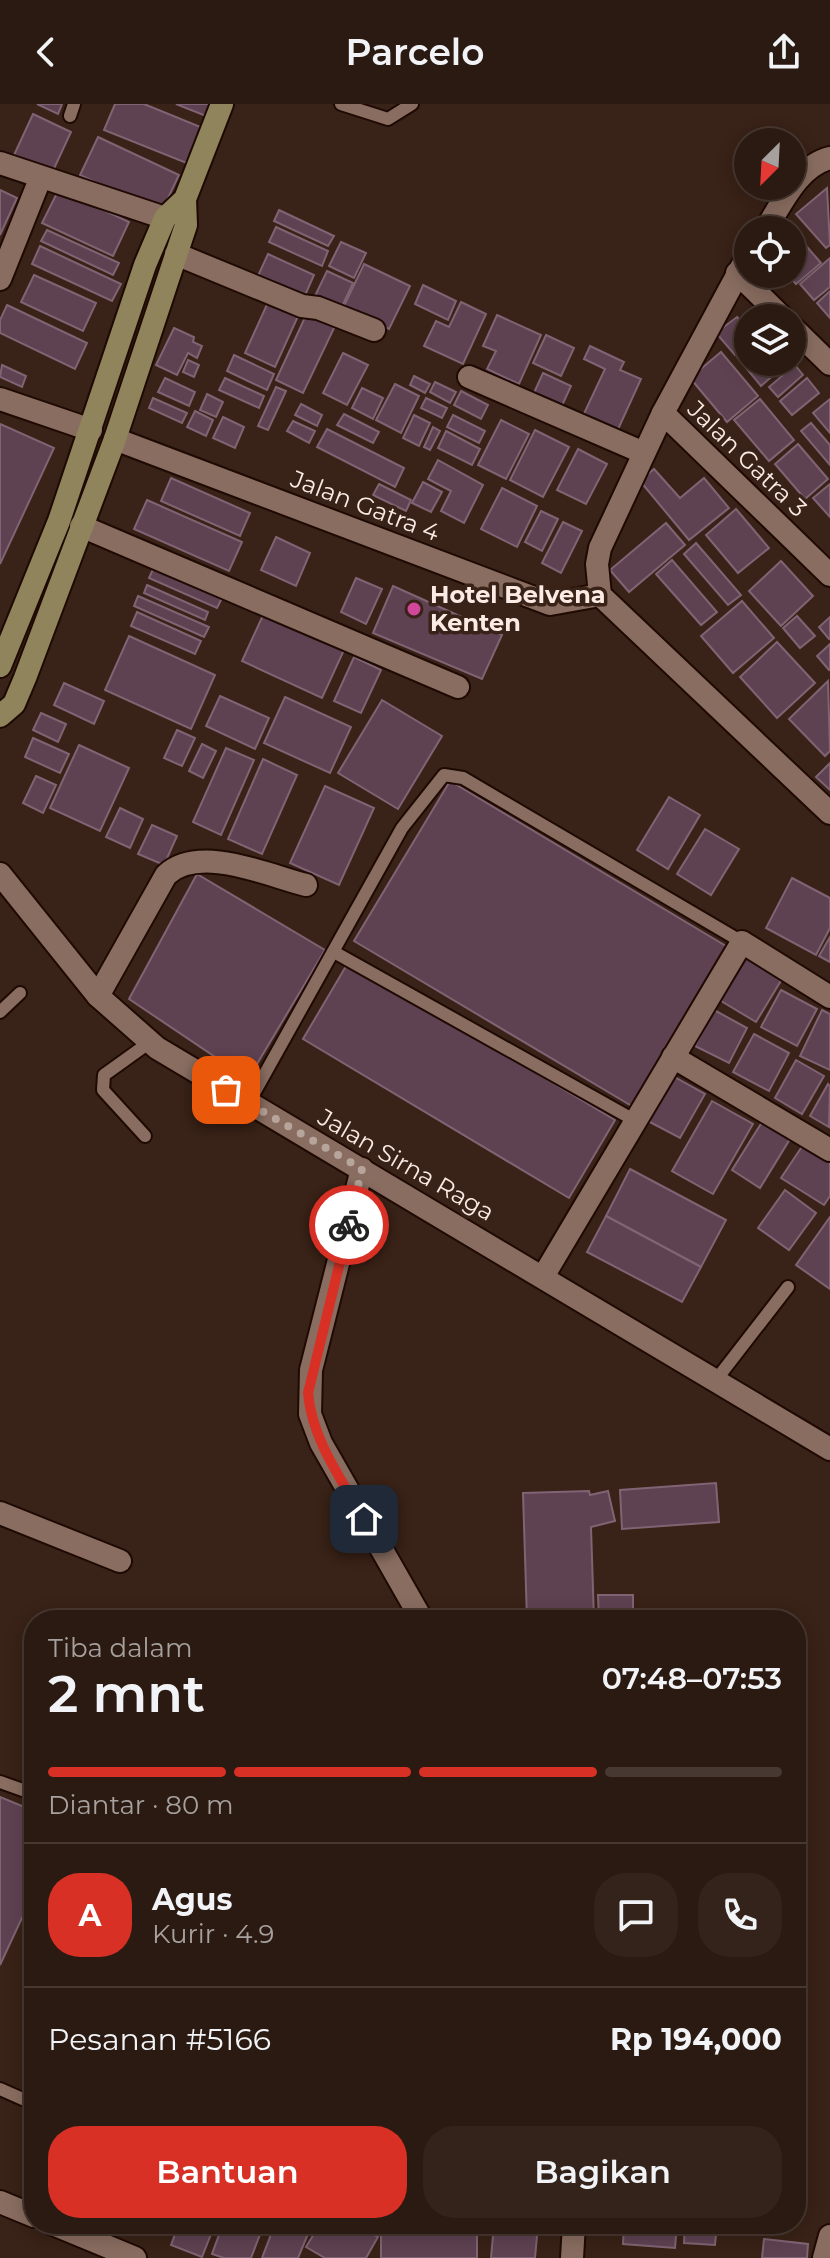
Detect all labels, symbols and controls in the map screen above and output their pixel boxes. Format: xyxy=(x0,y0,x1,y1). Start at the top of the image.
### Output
icon: back xyxy=(24,30,68,74)
text: Parcelo xyxy=(346,30,484,74)
icon: share xyxy=(762,30,806,74)
north arrow xyxy=(734,128,806,200)
map controls xyxy=(734,128,806,376)
button: locate xyxy=(734,216,806,288)
button: layers xyxy=(734,304,806,376)
street label: Jalan Gatra 3 xyxy=(681,394,813,523)
street label: Jalan Gatra 4 xyxy=(286,464,444,547)
place label: Hotel Belvena Kenten xyxy=(430,580,606,637)
marker: Hotel Belvena Kenten xyxy=(405,600,423,618)
pin xyxy=(192,1056,260,1124)
icon: bag xyxy=(204,1068,248,1112)
street label: Jalan Sirna Raga xyxy=(312,1102,500,1227)
courier xyxy=(309,1185,389,1265)
icon: bike xyxy=(327,1203,371,1247)
pin xyxy=(330,1485,398,1553)
icon: home xyxy=(342,1497,386,1541)
text: Tiba dalam xyxy=(48,1632,193,1664)
text: 07:48–07:53 xyxy=(602,1660,782,1697)
text: 2 mnt xyxy=(48,1662,205,1725)
text: Diantar · 80 m xyxy=(48,1789,234,1821)
button: chat xyxy=(594,1873,678,1957)
button: phone xyxy=(698,1873,782,1957)
text: Agus xyxy=(152,1881,232,1918)
text: A xyxy=(79,1897,101,1934)
text: Kurir · 4.9 xyxy=(152,1918,274,1950)
text: Pesanan #5166 xyxy=(48,2021,271,2058)
text: Rp 194,000 xyxy=(610,2021,782,2058)
button: Bantuan xyxy=(48,2126,407,2218)
button: Bagikan xyxy=(423,2126,782,2218)

